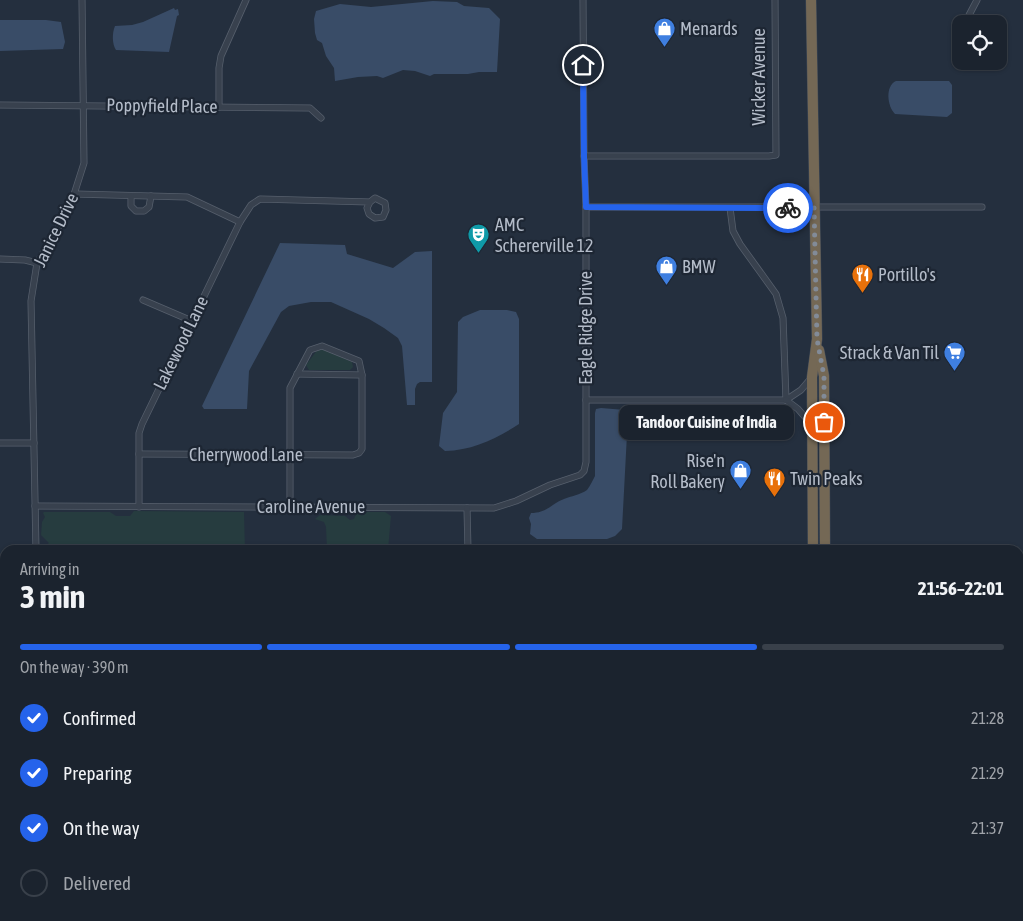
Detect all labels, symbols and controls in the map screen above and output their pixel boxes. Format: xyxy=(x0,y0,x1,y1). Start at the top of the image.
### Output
map controls xyxy=(952,15,1007,70)
button: locate xyxy=(952,15,1007,70)
shop icon: Menards xyxy=(652,17,676,48)
place label: Menards xyxy=(680,18,738,39)
street label: Wicker Avenue xyxy=(748,28,769,126)
pin xyxy=(562,44,604,86)
icon: home xyxy=(569,51,597,79)
street label: Poppyfield Place xyxy=(106,94,218,117)
courier xyxy=(763,183,813,233)
street label: Janice Drive xyxy=(29,190,82,270)
icon: bike xyxy=(774,194,802,222)
place label: AMC Schererville 12 xyxy=(495,214,593,256)
theatre icon: AMC Schererville 12 xyxy=(467,223,491,254)
shop icon: BMW xyxy=(654,255,678,286)
place label: BMW xyxy=(682,256,716,277)
restaurant icon: Portillo's xyxy=(850,263,874,294)
place label: Portillo's xyxy=(878,264,936,285)
street label: Eagle Ridge Drive xyxy=(575,271,596,385)
street label: Lakewood Lane xyxy=(149,293,212,393)
supermarket icon: Strack & Van Til xyxy=(943,341,967,372)
place label: Strack & Van Til xyxy=(840,342,939,363)
pin xyxy=(803,401,845,443)
callout: Tandoor Cuisine of India xyxy=(619,404,794,440)
icon: bag xyxy=(810,408,838,436)
text: Tandoor Cuisine of India xyxy=(636,413,777,431)
street label: Cherrywood Lane xyxy=(189,444,303,465)
place label: Rise'n Roll Bakery xyxy=(650,450,725,492)
shop icon: Rise'n Roll Bakery xyxy=(729,459,753,490)
restaurant icon: Twin Peaks xyxy=(762,467,786,498)
place label: Twin Peaks xyxy=(790,468,863,489)
street label: Caroline Avenue xyxy=(257,496,365,517)
text: Arriving in xyxy=(20,560,80,578)
text: 21:56–22:01 xyxy=(918,577,1004,599)
text: 3 min xyxy=(20,578,85,615)
text: On the way · 390 m xyxy=(20,658,129,676)
icon: check xyxy=(20,704,48,732)
text: Confirmed xyxy=(63,707,136,729)
text: 21:28 xyxy=(971,709,1004,727)
icon: check xyxy=(20,759,48,787)
text: Preparing xyxy=(63,762,132,784)
text: 21:29 xyxy=(971,764,1004,782)
icon: check xyxy=(20,814,48,842)
text: On the way xyxy=(63,817,140,839)
text: 21:37 xyxy=(971,819,1004,837)
text: Delivered xyxy=(63,872,131,894)

